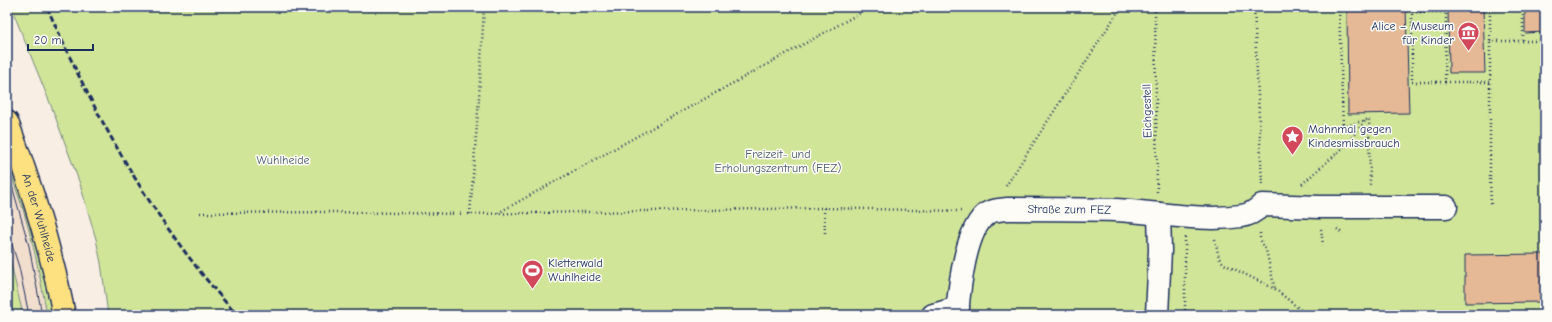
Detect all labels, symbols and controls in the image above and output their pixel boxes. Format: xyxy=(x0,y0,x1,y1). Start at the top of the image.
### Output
place label: Alice – Museum für Kinder xyxy=(1371,19,1454,47)
museum icon: Alice – Museum für Kinder xyxy=(1456,20,1482,53)
scale bar xyxy=(28,26,93,52)
text: 20 m xyxy=(34,33,62,47)
street label: Eichgestell xyxy=(1140,84,1154,138)
place label: Mahnmal gegen Kindesmissbrauch xyxy=(1308,122,1400,150)
place icon: Mahnmal gegen Kindesmissbrauch xyxy=(1280,123,1306,156)
park label: Freizeit- und Erholungszentrum (FEZ) xyxy=(715,147,841,175)
park label: Wuhlheide xyxy=(256,153,310,167)
street label: An der Wuhlheide xyxy=(19,172,59,264)
street label: Straße zum FEZ xyxy=(1027,202,1111,217)
place label: Kletterwald Wuhlheide xyxy=(548,256,603,284)
sports icon: Kletterwald Wuhlheide xyxy=(520,257,546,290)

